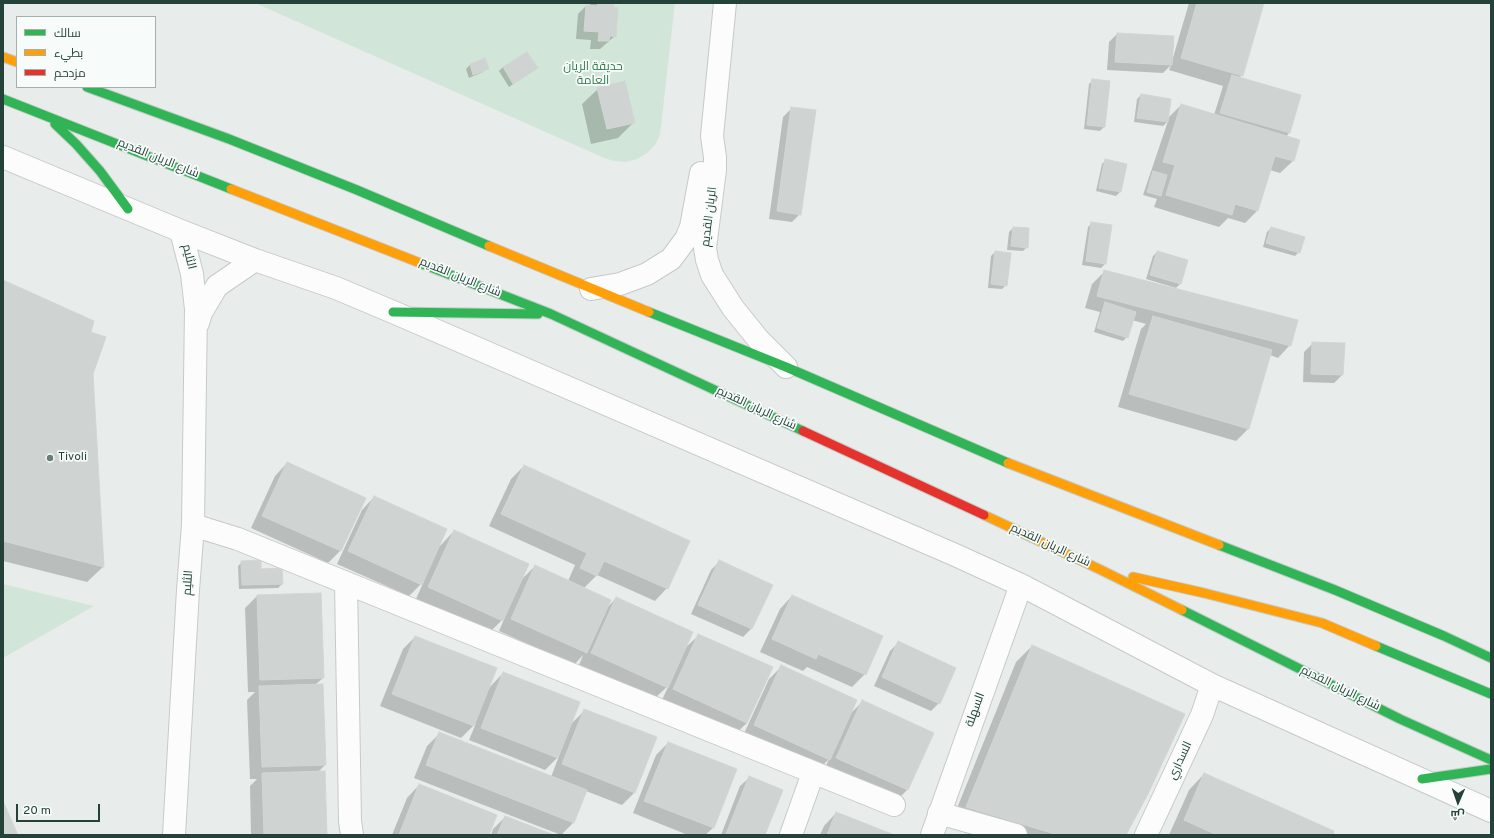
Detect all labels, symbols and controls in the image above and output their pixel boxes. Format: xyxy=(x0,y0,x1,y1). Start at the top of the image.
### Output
legend xyxy=(16,16,156,88)
text: سالك xyxy=(54,26,81,42)
text: بطيء xyxy=(54,46,83,62)
park label: حديقة الريان العامة xyxy=(563,61,623,89)
text: مزدحم xyxy=(54,66,86,82)
street label: شارع الريان القديم xyxy=(115,136,201,182)
street label: الريان القديم xyxy=(699,186,721,248)
street label: الثليم xyxy=(178,243,198,271)
street label: شارع الريان القديم xyxy=(417,255,503,301)
street label: شارع الريان القديم xyxy=(714,384,798,434)
place label: Tivoli xyxy=(58,451,87,465)
marker: Tivoli xyxy=(45,453,55,463)
street label: شارع الريان القديم xyxy=(1008,521,1092,571)
street label: الثليم xyxy=(181,570,197,596)
street label: شارع الريان القديم xyxy=(1298,664,1382,714)
street label: السهلة xyxy=(963,691,989,729)
street label: السداري xyxy=(1166,740,1196,782)
north arrow xyxy=(1438,782,1478,822)
scale bar xyxy=(18,796,102,822)
text: 20 m xyxy=(23,803,51,819)
text: ش xyxy=(1450,807,1465,821)

